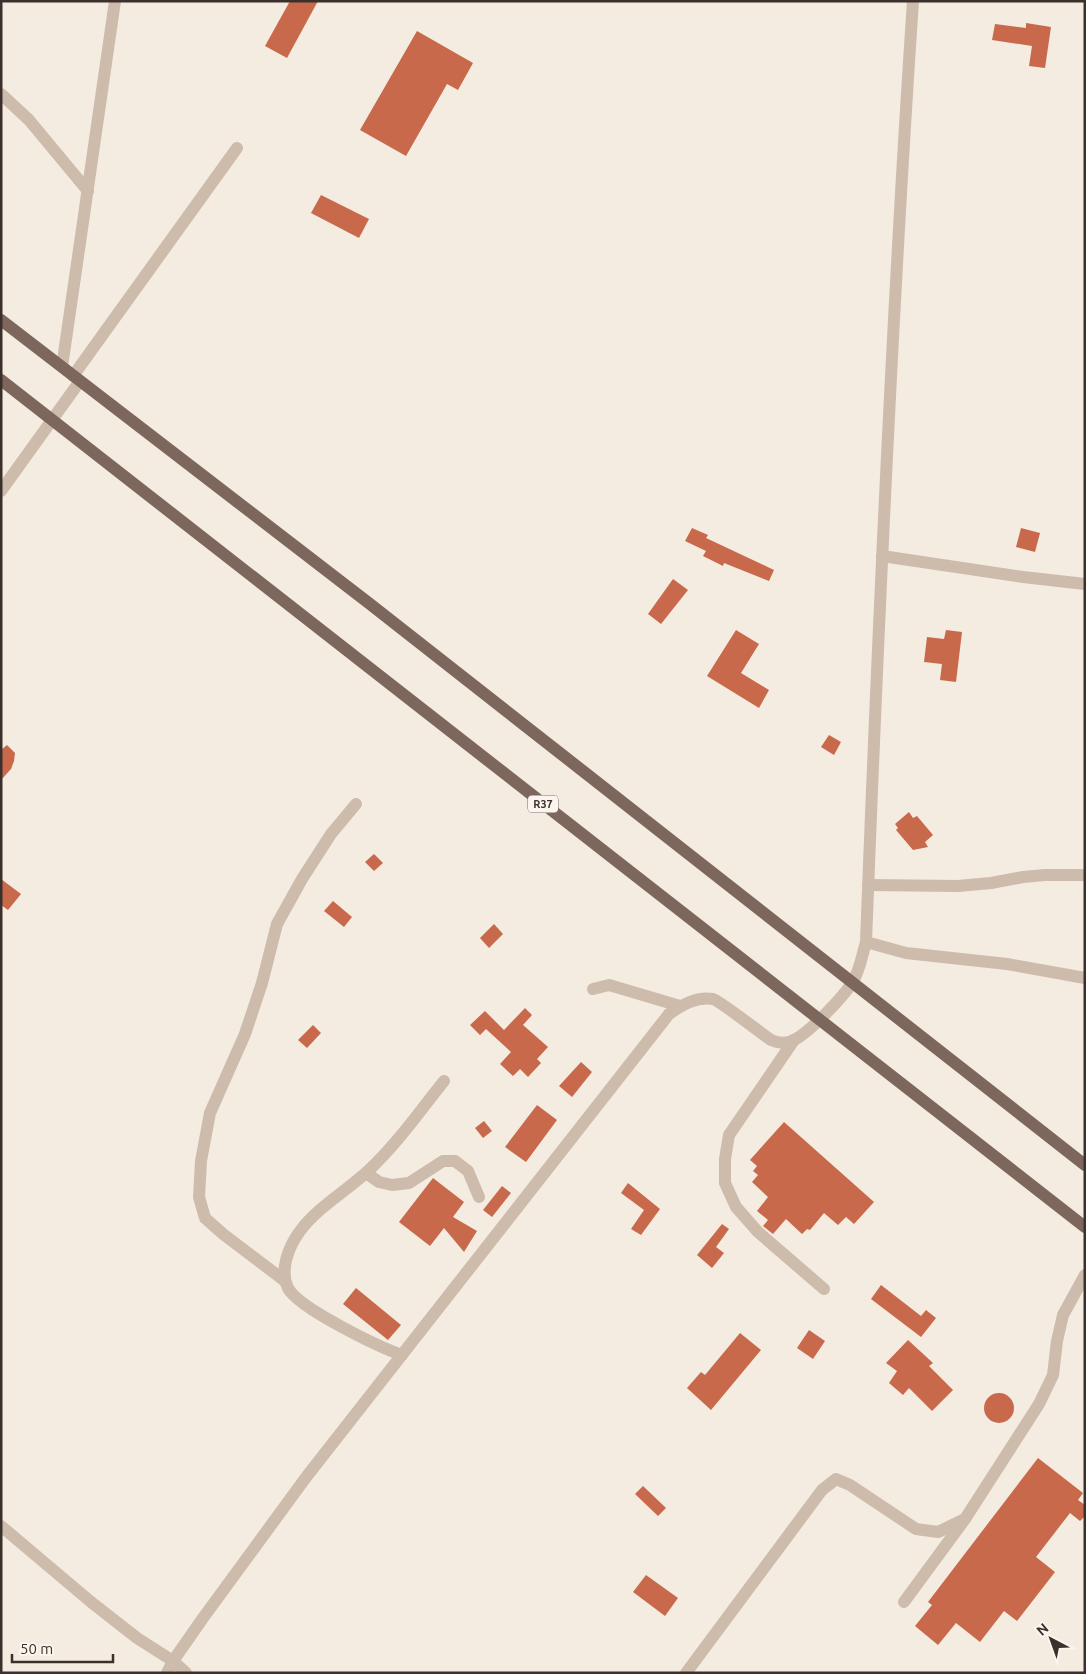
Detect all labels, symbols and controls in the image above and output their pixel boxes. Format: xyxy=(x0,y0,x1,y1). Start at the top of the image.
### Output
road number: R37 xyxy=(528,796,558,812)
north arrow xyxy=(1026,1614,1076,1664)
text: N xyxy=(1033,1620,1052,1639)
scale bar xyxy=(12,1632,114,1664)
text: 50 m xyxy=(20,1640,53,1657)

